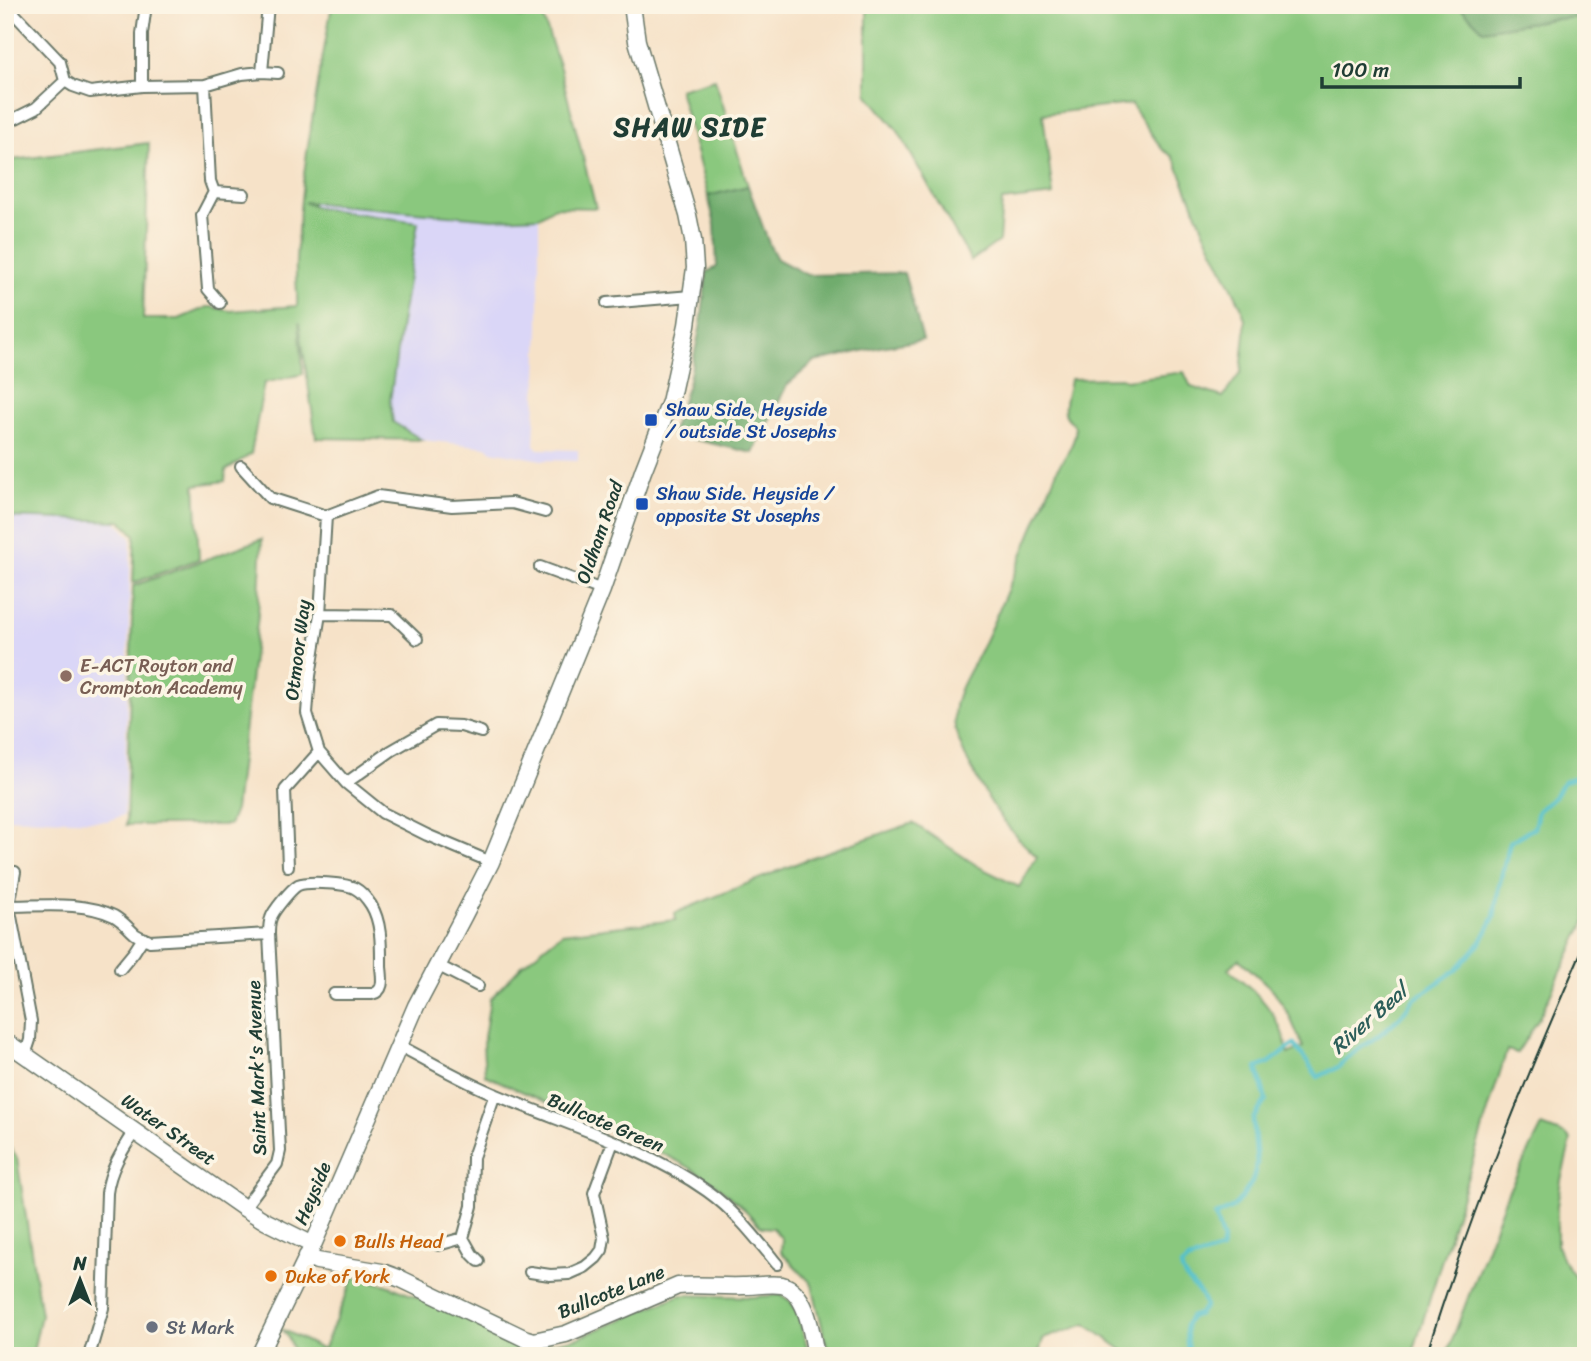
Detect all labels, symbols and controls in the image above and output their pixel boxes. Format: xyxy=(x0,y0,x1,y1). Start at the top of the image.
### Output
scale bar xyxy=(1322,46,1519,90)
text: 100 m xyxy=(1332,51,1389,89)
district label: SHAW SIDE xyxy=(612,104,767,150)
place label: Shaw Side, Heyside / outside St Josephs xyxy=(665,393,837,448)
marker: Shaw Side, Heyside / outside St Josephs xyxy=(643,412,659,428)
street label: Oldham Road xyxy=(566,475,633,588)
place label: Shaw Side. Heyside / opposite St Josephs xyxy=(656,477,836,532)
marker: Shaw Side. Heyside / opposite St Josephs xyxy=(634,496,650,512)
street label: Otmoor Way xyxy=(275,598,320,702)
place label: E-ACT Royton and Crompton Academy xyxy=(80,649,243,704)
marker: E-ACT Royton and Crompton Academy xyxy=(58,668,74,684)
water label: River Beal xyxy=(1321,971,1420,1064)
street label: Saint Mark's Avenue xyxy=(237,980,276,1156)
street label: Bullcote Green xyxy=(542,1083,669,1162)
street label: Water Street xyxy=(114,1084,223,1174)
street label: Heyside xyxy=(284,1156,341,1230)
place label: Bulls Head xyxy=(354,1225,444,1258)
marker: Bulls Head xyxy=(332,1233,348,1249)
north arrow xyxy=(46,1246,116,1316)
text: N xyxy=(72,1247,87,1280)
street label: Bullcote Lane xyxy=(553,1255,670,1328)
place label: Duke of York xyxy=(285,1260,391,1293)
marker: Duke of York xyxy=(263,1268,279,1284)
place label: St Mark xyxy=(166,1311,235,1344)
marker: St Mark xyxy=(144,1319,160,1335)

